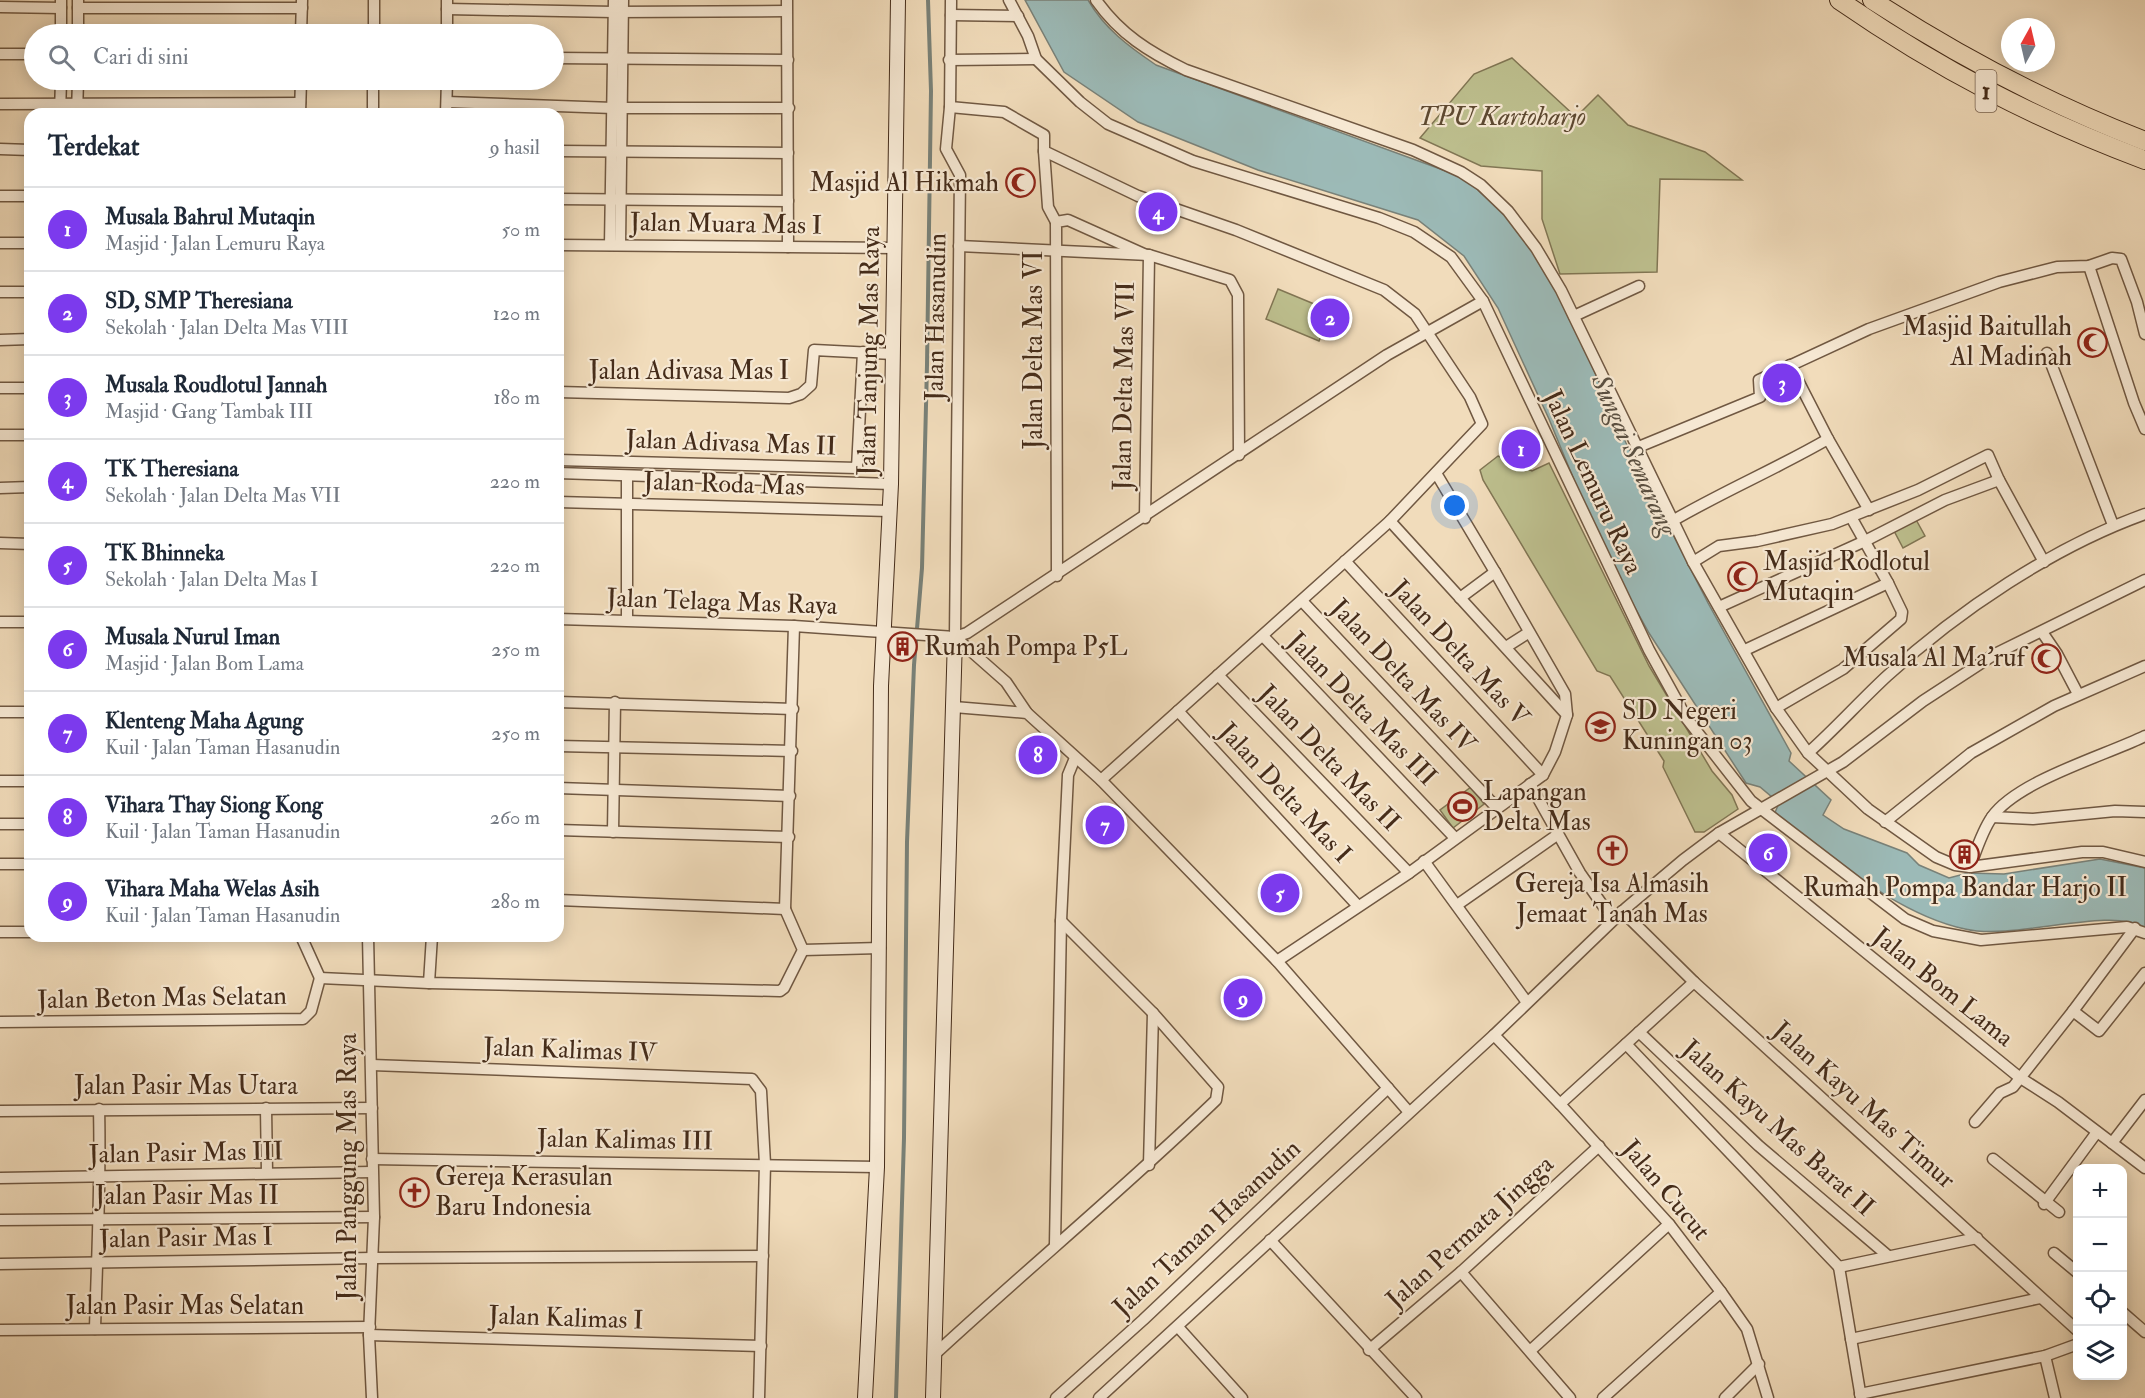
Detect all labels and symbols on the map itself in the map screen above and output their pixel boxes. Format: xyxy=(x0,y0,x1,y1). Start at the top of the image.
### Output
north arrow xyxy=(2001,18,2055,72)
road number: 1 xyxy=(1976,70,1996,112)
park label: TPU Kartoharjo xyxy=(1418,101,1586,133)
place label: Masjid Al Hikmah xyxy=(810,167,999,199)
mosque icon: Masjid Al Hikmah xyxy=(1004,167,1036,199)
pin: 4 xyxy=(1138,190,1178,234)
street label: Jalan Muara Mas I xyxy=(629,206,822,242)
street label: Jalan Tanjung Mas Raya xyxy=(851,226,887,477)
street label: Jalan Hasanudin xyxy=(919,233,953,402)
street label: Jalan Delta Mas VI xyxy=(1018,251,1050,450)
street label: Jalan Delta Mas VII xyxy=(1106,281,1142,492)
pin: 2 xyxy=(1310,296,1350,340)
place label: Masjid Baitullah Al Madinah xyxy=(1902,311,2072,373)
mosque icon: Masjid Baitullah Al Madinah xyxy=(2077,326,2109,358)
street label: Jalan Adivasa Mas I xyxy=(588,355,789,387)
pin: 3 xyxy=(1762,360,1802,406)
water label: Sungai Semarang xyxy=(1583,368,1685,543)
street label: Jalan Lemuru Raya xyxy=(1536,384,1650,580)
street label: Jalan Adivasa Mas II xyxy=(624,423,837,463)
pin: 1 xyxy=(1502,426,1540,472)
street label: Jalan Roda Mas xyxy=(642,465,805,503)
your location xyxy=(1440,491,1469,520)
place label: Masjid Rodlotul Mutaqin xyxy=(1763,546,1930,608)
mosque icon: Masjid Rodlotul Mutaqin xyxy=(1726,561,1758,593)
street label: Jalan Delta Mas V xyxy=(1383,572,1537,734)
street label: Jalan Telaga Mas Raya xyxy=(605,582,838,622)
street label: Jalan Delta Mas IV xyxy=(1323,592,1484,761)
street label: Jalan Delta Mas III xyxy=(1281,626,1443,792)
building icon: Rumah Pompa P5L xyxy=(887,631,919,663)
place label: Rumah Pompa P5L xyxy=(924,631,1128,664)
place label: Musala Al Ma'ruf xyxy=(1842,642,2029,674)
mosque icon: Musala Al Ma'ruf xyxy=(2030,642,2062,674)
street label: Jalan Delta Mas II xyxy=(1251,678,1407,838)
place label: SD Negeri Kuningan 03 xyxy=(1622,695,1753,757)
school or university icon: SD Negeri Kuningan 03 xyxy=(1585,710,1617,742)
street label: Jalan Delta Mas I xyxy=(1212,716,1358,870)
pin: 8 xyxy=(1018,732,1058,777)
place label: Lapangan Delta Mas xyxy=(1483,776,1591,838)
sports icon: Lapangan Delta Mas xyxy=(1446,791,1478,823)
pin: 7 xyxy=(1086,802,1124,848)
pin: 6 xyxy=(1748,830,1788,876)
church icon: Gereja Isa Almasih Jemaat Tanah Mas xyxy=(1596,834,1628,866)
building icon: Rumah Pompa Bandar Harjo II xyxy=(1949,838,1981,870)
place label: Gereja Isa Almasih Jemaat Tanah Mas xyxy=(1515,868,1710,930)
pin: 5 xyxy=(1260,870,1300,916)
place label: Rumah Pompa Bandar Harjo II xyxy=(1803,872,2127,905)
street label: Jalan Bom Lama xyxy=(1865,920,2020,1054)
pin: 9 xyxy=(1224,976,1262,1020)
street label: Jalan Beton Mas Selatan xyxy=(36,980,287,1016)
street label: Jalan Kayu Mas Timur xyxy=(1765,1014,1962,1196)
street label: Jalan Kalimas IV xyxy=(482,1031,659,1069)
street label: Jalan Kayu Mas Barat II xyxy=(1674,1032,1881,1223)
street label: Jalan Panggung Mas Raya xyxy=(332,1033,364,1302)
street label: Jalan Pasir Mas Utara xyxy=(73,1070,298,1102)
street label: Jalan Kalimas III xyxy=(536,1122,713,1158)
street label: Jalan Cucut xyxy=(1614,1132,1717,1247)
street label: Jalan Taman Hasanudin xyxy=(1106,1133,1308,1324)
street label: Jalan Pasir Mas III xyxy=(87,1135,284,1171)
street label: Jalan Permata Jingga xyxy=(1379,1148,1561,1316)
place label: Gereja Kerasulan Baru Indonesia xyxy=(435,1161,613,1223)
church icon: Gereja Kerasulan Baru Indonesia xyxy=(398,1176,430,1208)
street label: Jalan Pasir Mas II xyxy=(94,1180,279,1212)
street label: Jalan Pasir Mas I xyxy=(98,1220,273,1256)
street label: Jalan Pasir Mas Selatan xyxy=(65,1290,304,1322)
street label: Jalan Kalimas I xyxy=(487,1299,644,1337)

